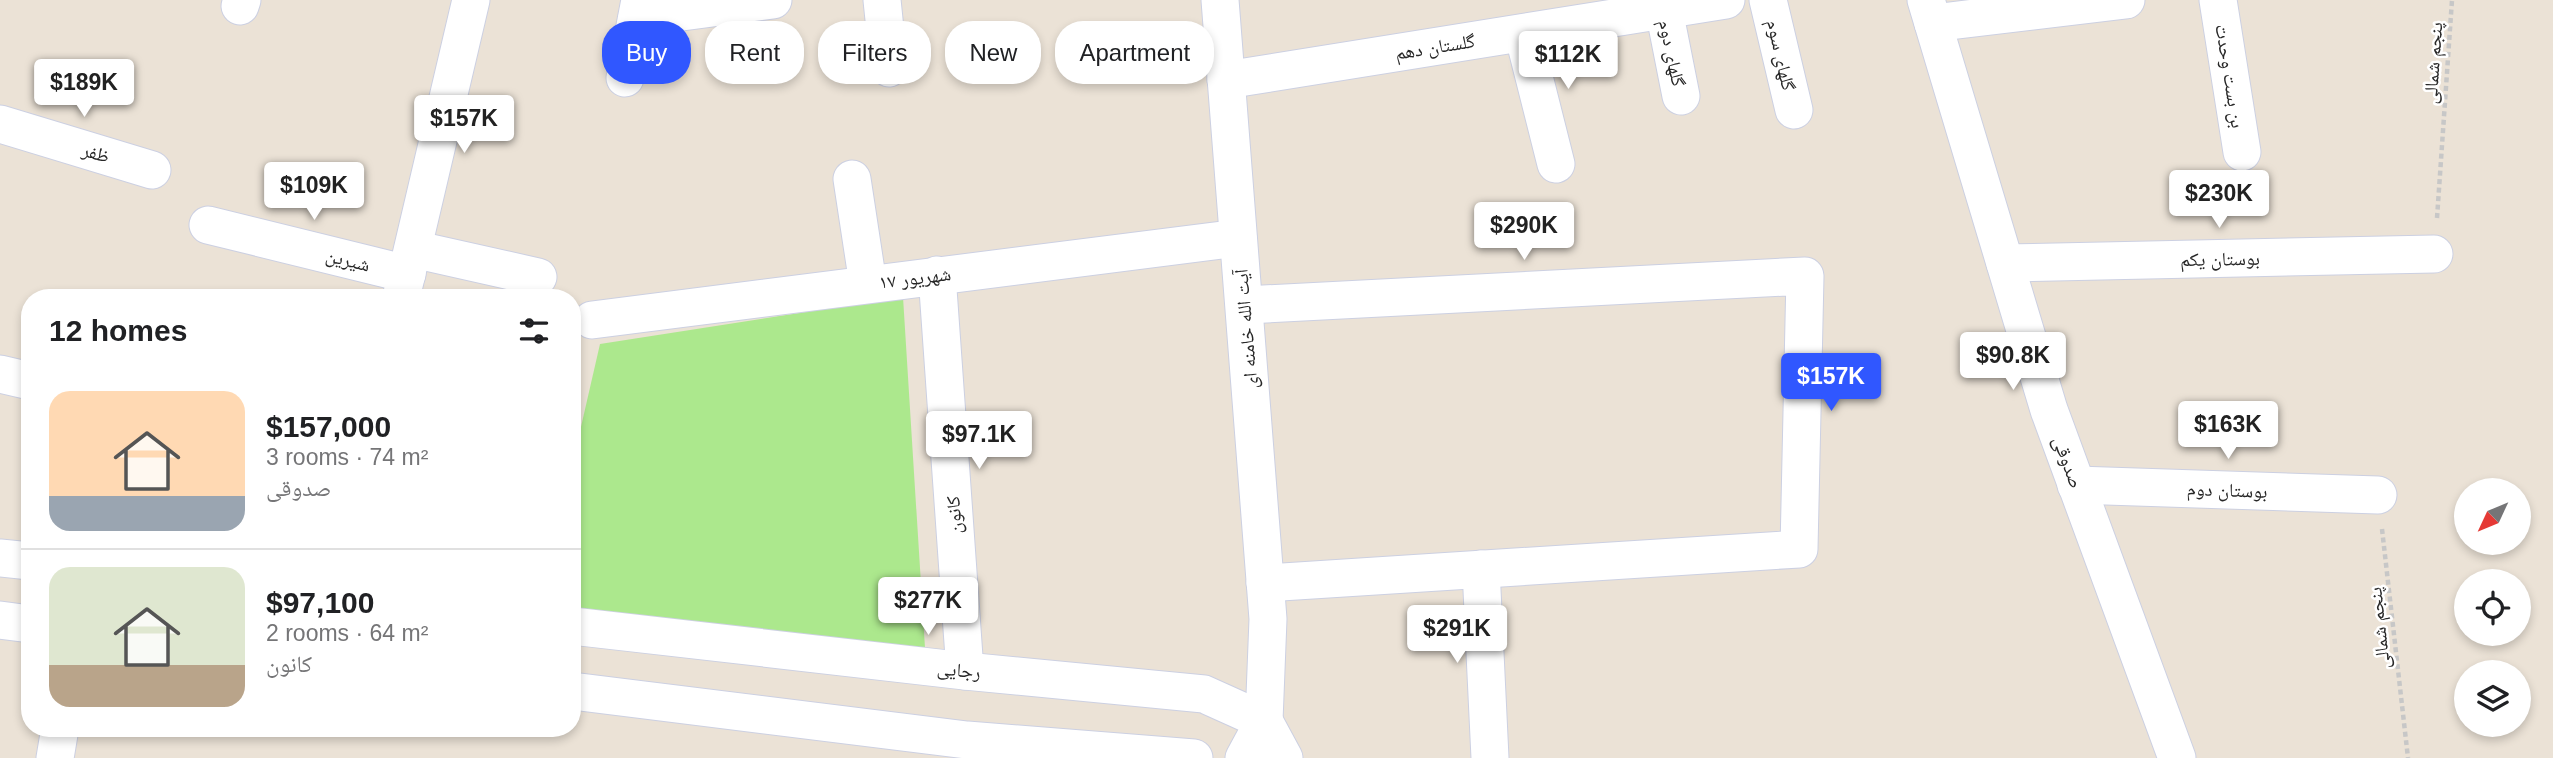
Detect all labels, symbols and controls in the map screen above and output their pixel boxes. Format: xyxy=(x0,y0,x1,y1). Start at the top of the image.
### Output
street label: گلهای سوم xyxy=(1760,17,1799,93)
street label: گلهای دوم xyxy=(1652,18,1689,89)
chip: Buy xyxy=(602,21,691,84)
chip: Rent xyxy=(705,21,804,84)
chip: Filters xyxy=(818,21,931,84)
chip: New xyxy=(945,21,1041,84)
chip: Apartment xyxy=(1055,21,1214,84)
street label: پنجم شمالی xyxy=(2420,21,2448,105)
street label: بن بست وحدت xyxy=(2210,23,2249,130)
street label: گلستان دهم xyxy=(1393,30,1477,66)
pin: $112K xyxy=(1519,32,1617,91)
text: $112K xyxy=(1535,41,1601,67)
pin: $189K xyxy=(35,60,133,119)
text: $189K xyxy=(50,69,118,95)
pin: $157K xyxy=(415,96,513,155)
text: $157K xyxy=(430,105,498,131)
street label: ظفر xyxy=(78,139,112,168)
pin: $109K xyxy=(265,162,363,222)
pin: $230K xyxy=(2170,170,2268,230)
text: $109K xyxy=(280,172,348,198)
text: $230K xyxy=(2185,180,2253,206)
pin: $290K xyxy=(1475,202,1573,262)
text: $290K xyxy=(1490,212,1558,238)
street label: شیرین xyxy=(324,244,372,277)
street label: بوستان یکم xyxy=(2180,248,2260,272)
street label: ۱۷ شهریور xyxy=(878,263,952,294)
street label: آیت الله خامنه ای xyxy=(1230,267,1263,390)
icon: filters xyxy=(515,312,553,350)
text: 12 homes xyxy=(49,314,187,347)
pin: $90.8K xyxy=(1956,332,2070,392)
text: $90.8K xyxy=(1976,342,2050,368)
pin: $157K xyxy=(1782,354,1880,413)
text: $157K xyxy=(1797,363,1865,389)
pin: $163K xyxy=(2179,402,2277,461)
text: $157,000 xyxy=(266,410,391,443)
text: $163K xyxy=(2194,411,2262,437)
pin: $97.1K xyxy=(922,412,1036,471)
icon: home xyxy=(105,419,189,503)
text: $97.1K xyxy=(942,421,1016,447)
street label: صدوقی xyxy=(2048,433,2087,491)
text: 3 rooms · 74 m² xyxy=(266,444,428,470)
text: صدوقی xyxy=(266,475,331,501)
street label: بوستان دوم xyxy=(2186,478,2268,505)
north arrow xyxy=(2454,478,2530,555)
map controls xyxy=(2454,478,2531,737)
street label: کانون xyxy=(942,495,967,535)
button: locate xyxy=(2454,569,2531,646)
pin: $277K xyxy=(879,578,977,637)
text: $97,100 xyxy=(266,586,374,619)
street label: پنجم شمالی xyxy=(2364,586,2396,670)
text: $277K xyxy=(894,587,962,613)
icon: home xyxy=(105,595,189,679)
pin: $291K xyxy=(1408,606,1506,665)
text: $291K xyxy=(1423,615,1491,641)
text: 2 rooms · 64 m² xyxy=(266,620,428,646)
text: کانون xyxy=(266,651,312,677)
street label: رجایی xyxy=(936,657,982,684)
button: layers xyxy=(2454,660,2531,737)

